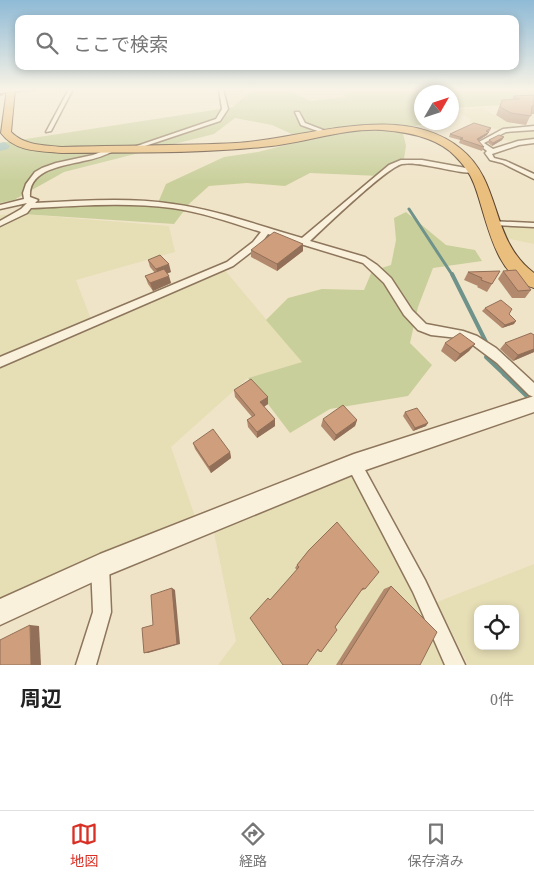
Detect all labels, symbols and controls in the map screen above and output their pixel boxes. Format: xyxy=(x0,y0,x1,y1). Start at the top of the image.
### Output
search box xyxy=(15,15,519,70)
icon: search xyxy=(33,29,61,57)
text: ここで検索 xyxy=(73,31,168,57)
north arrow xyxy=(414,85,459,130)
map controls xyxy=(474,605,519,650)
button: locate xyxy=(474,605,519,650)
text: 周辺 xyxy=(20,684,62,713)
text: 0件 xyxy=(490,688,514,710)
tab: 地図 xyxy=(70,820,98,871)
tab: 経路 xyxy=(239,820,267,871)
tab: 保存済み xyxy=(408,820,464,871)

